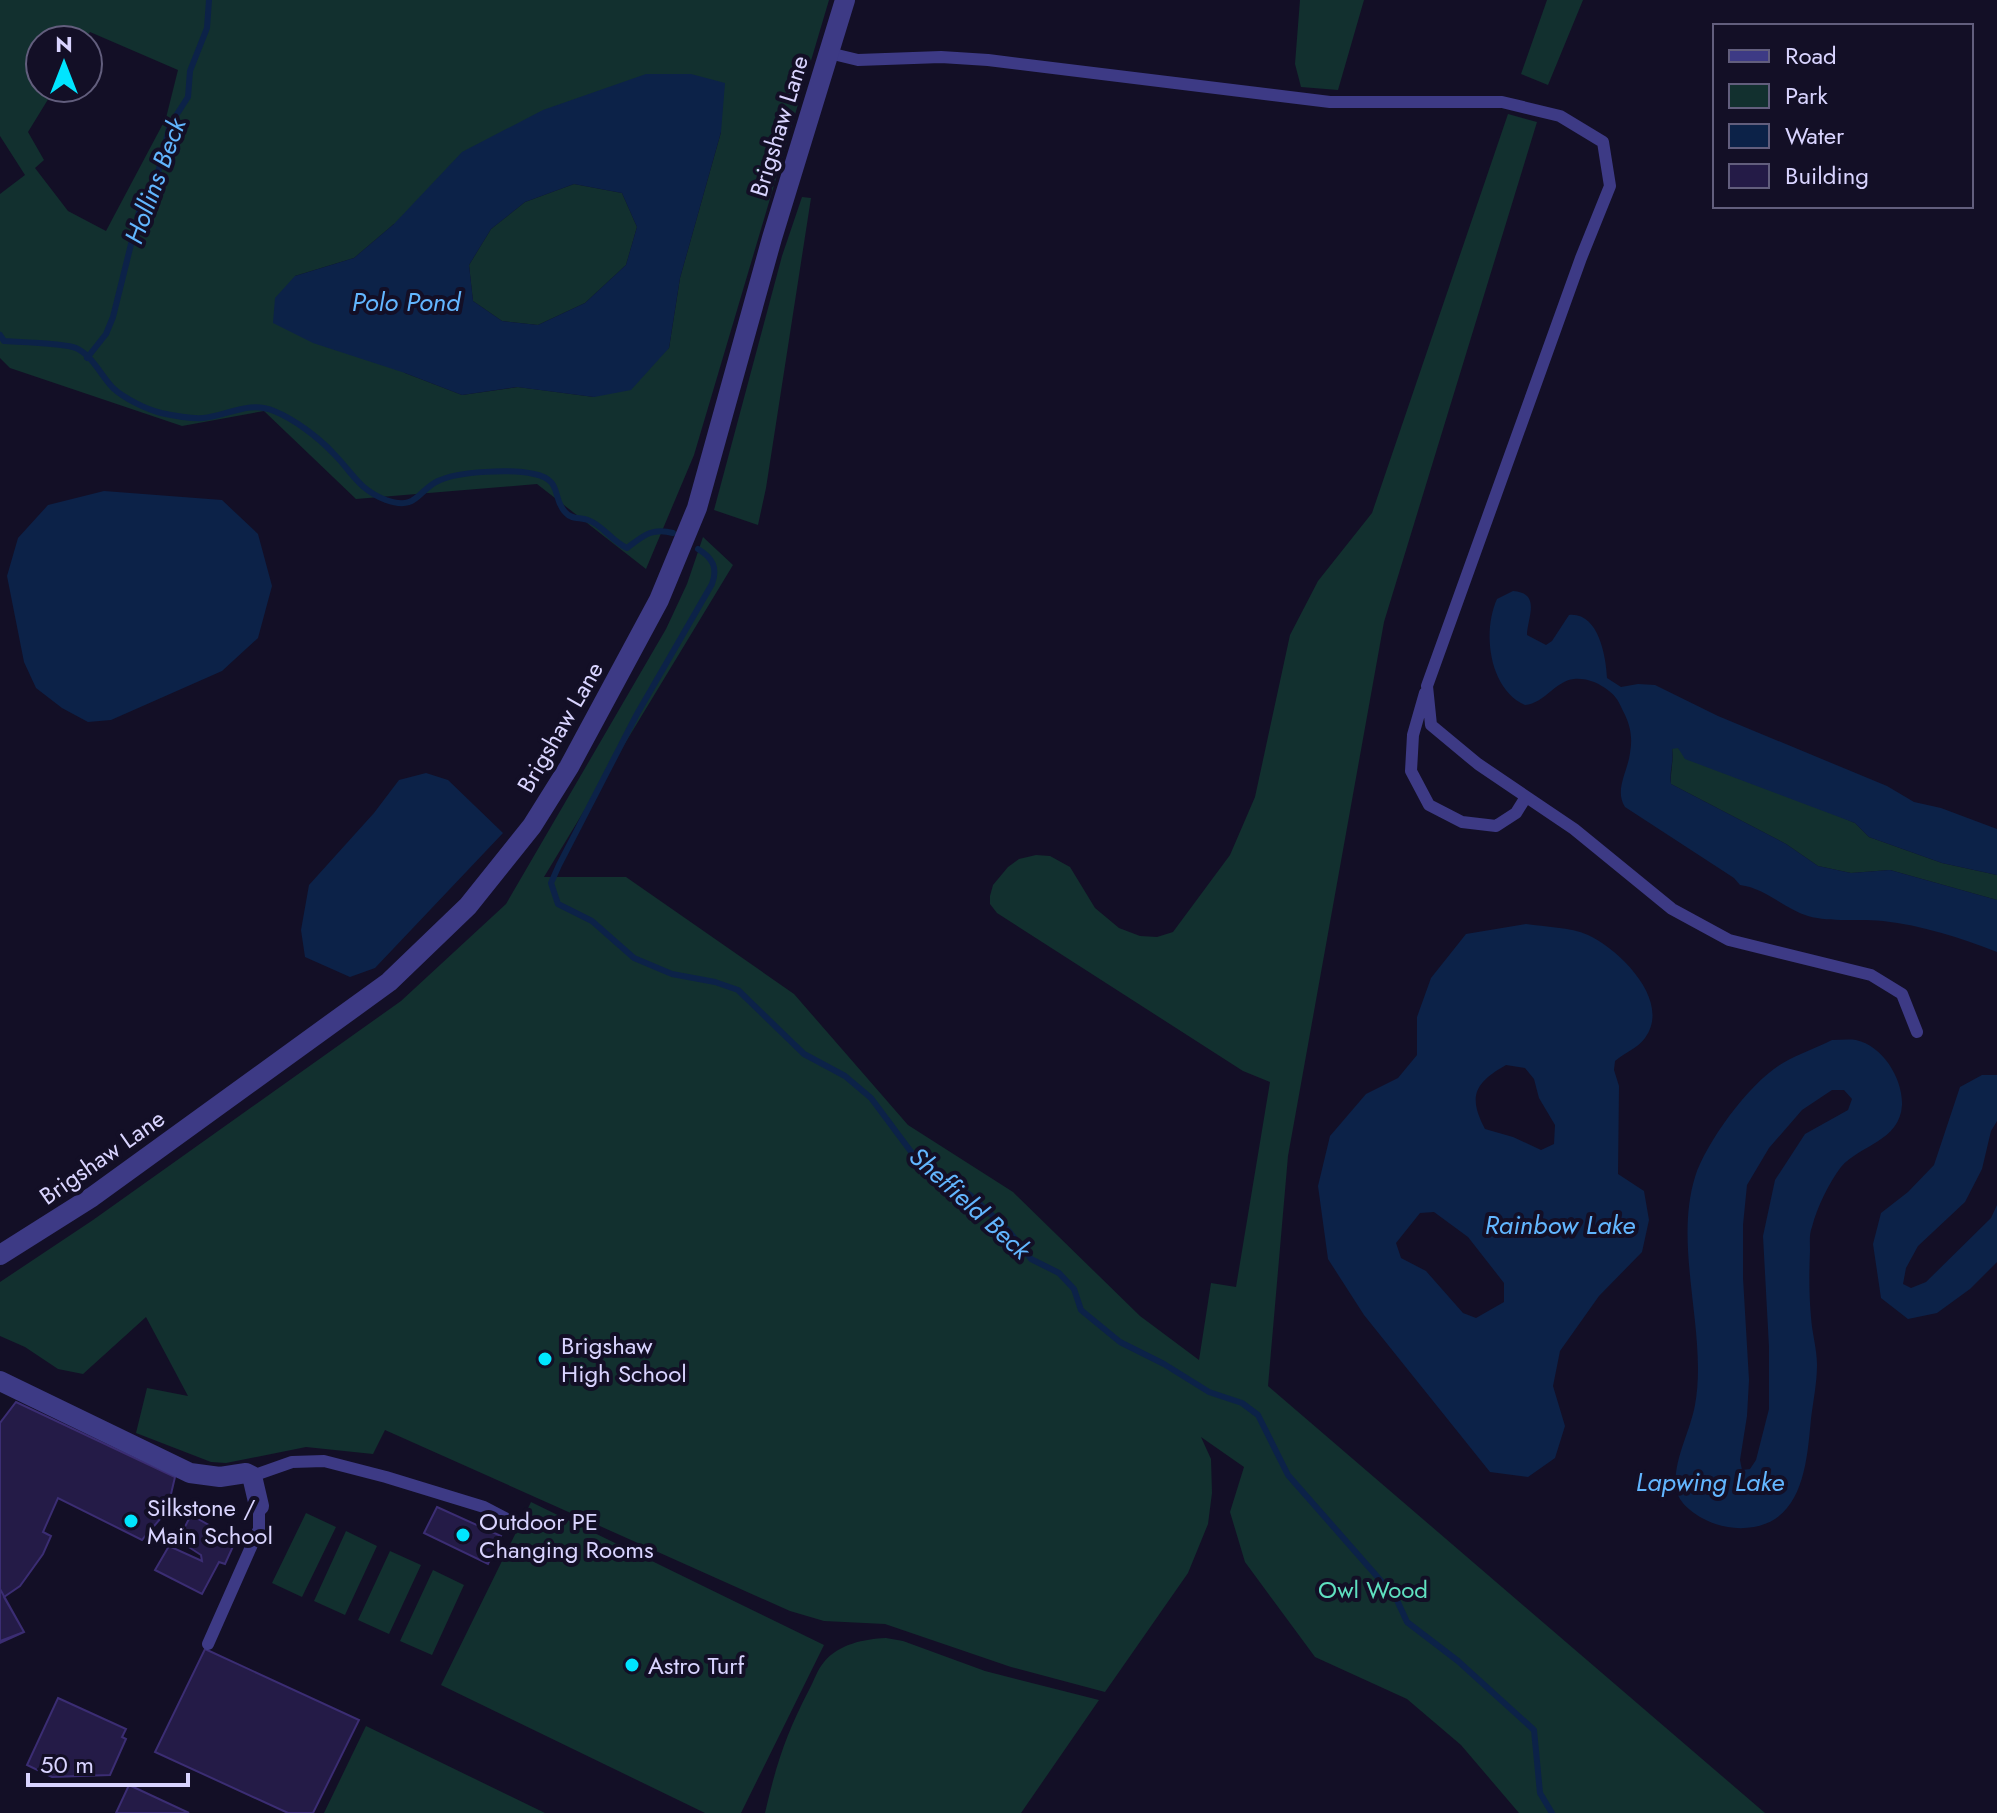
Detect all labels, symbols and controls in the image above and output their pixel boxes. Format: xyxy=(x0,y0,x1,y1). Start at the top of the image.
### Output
north arrow xyxy=(24,24,104,104)
legend xyxy=(1713,24,1973,208)
text: N xyxy=(55,28,73,60)
text: Road xyxy=(1785,38,1837,73)
street label: Brigshaw Lane xyxy=(741,51,817,201)
text: Park xyxy=(1785,78,1828,113)
water label: Hollins Beck xyxy=(115,111,196,249)
text: Water xyxy=(1785,118,1845,153)
text: Building xyxy=(1785,158,1869,193)
water label: Polo Pond xyxy=(352,283,462,321)
street label: Brigshaw Lane xyxy=(508,655,612,799)
street label: Brigshaw Lane xyxy=(32,1101,172,1213)
water label: Sheffield Beck xyxy=(901,1138,1041,1269)
water label: Rainbow Lake xyxy=(1485,1206,1635,1244)
place label: Brigshaw High School xyxy=(561,1328,687,1391)
marker: Brigshaw High School xyxy=(536,1350,554,1368)
water label: Lapwing Lake xyxy=(1636,1463,1784,1501)
place label: Silkstone / Main School xyxy=(147,1490,273,1553)
place label: Outdoor PE Changing Rooms xyxy=(479,1504,654,1567)
marker: Silkstone / Main School xyxy=(122,1512,140,1530)
marker: Outdoor PE Changing Rooms xyxy=(454,1526,472,1544)
park label: Owl Wood xyxy=(1318,1572,1428,1607)
place label: Astro Turf xyxy=(648,1648,746,1683)
marker: Astro Turf xyxy=(623,1656,641,1674)
scale bar xyxy=(28,1737,188,1787)
text: 50 m xyxy=(40,1747,94,1782)

